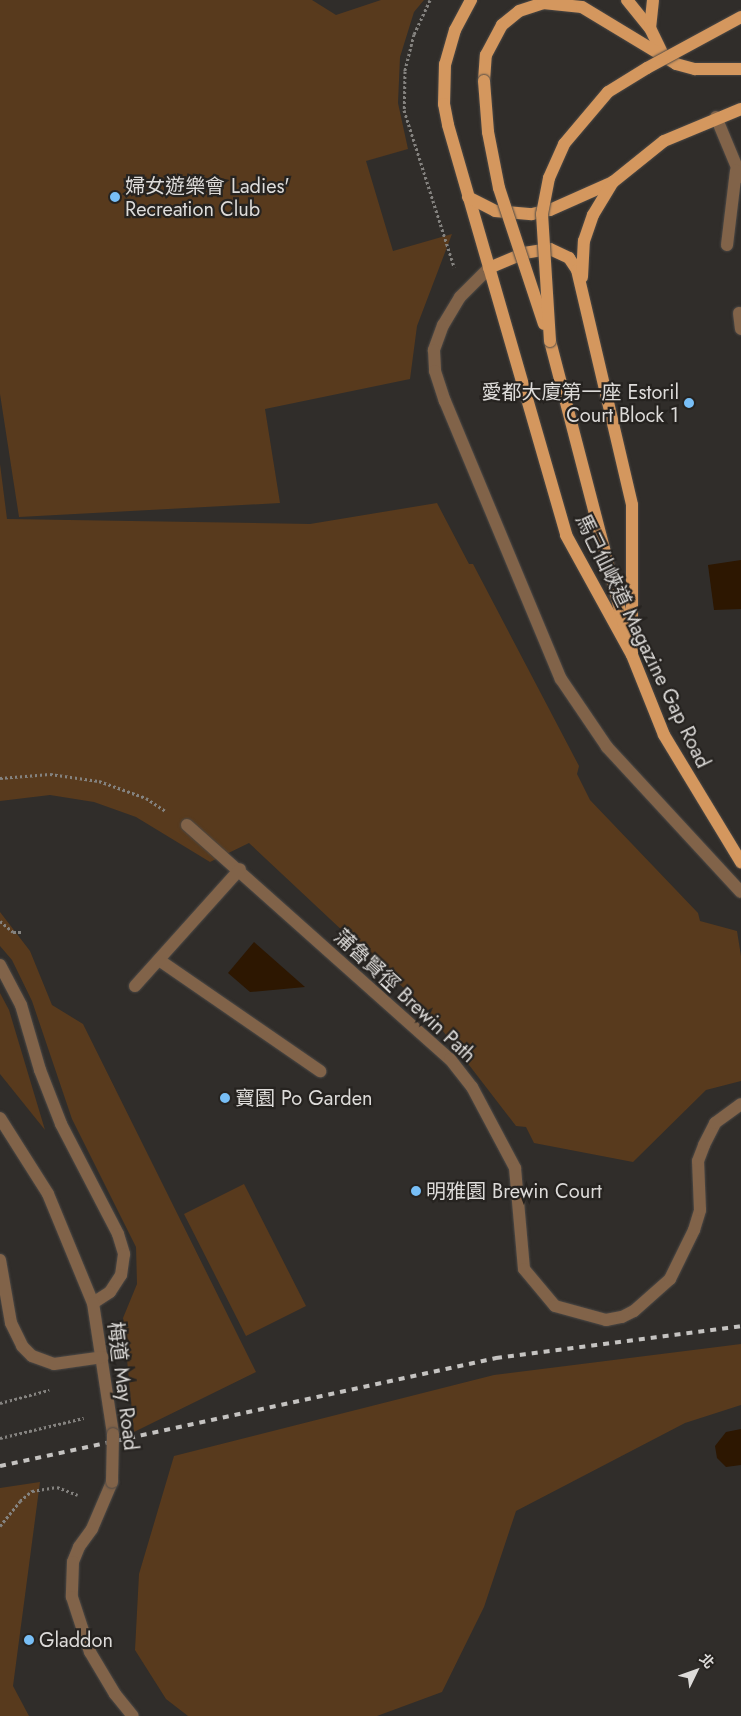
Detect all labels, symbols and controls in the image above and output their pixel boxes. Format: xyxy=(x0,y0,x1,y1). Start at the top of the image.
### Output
place label: 婦女遊樂會 Ladies' Recreation Club xyxy=(125,174,290,221)
marker: 婦女遊樂會 Ladies' Recreation Club xyxy=(109,191,121,203)
place label: 愛都大廈第一座 Estoril Court Block 1 xyxy=(482,380,679,427)
marker: 愛都大廈第一座 Estoril Court Block 1 xyxy=(683,397,695,409)
street label: 馬己仙峽道 Magazine Gap Road xyxy=(571,510,715,772)
street label: 蒲魯賢徑 Brewin Path xyxy=(329,924,481,1068)
place label: 寶園 Po Garden xyxy=(235,1086,372,1110)
marker: 寶園 Po Garden xyxy=(219,1092,231,1104)
place label: 明雅園 Brewin Court xyxy=(426,1179,602,1203)
marker: 明雅園 Brewin Court xyxy=(410,1185,422,1197)
street label: 梅道 May Road xyxy=(103,1320,143,1452)
place label: Gladdon xyxy=(39,1628,113,1652)
marker: Gladdon xyxy=(23,1634,35,1646)
north arrow xyxy=(671,1646,721,1696)
text: 北 xyxy=(695,1649,719,1673)

